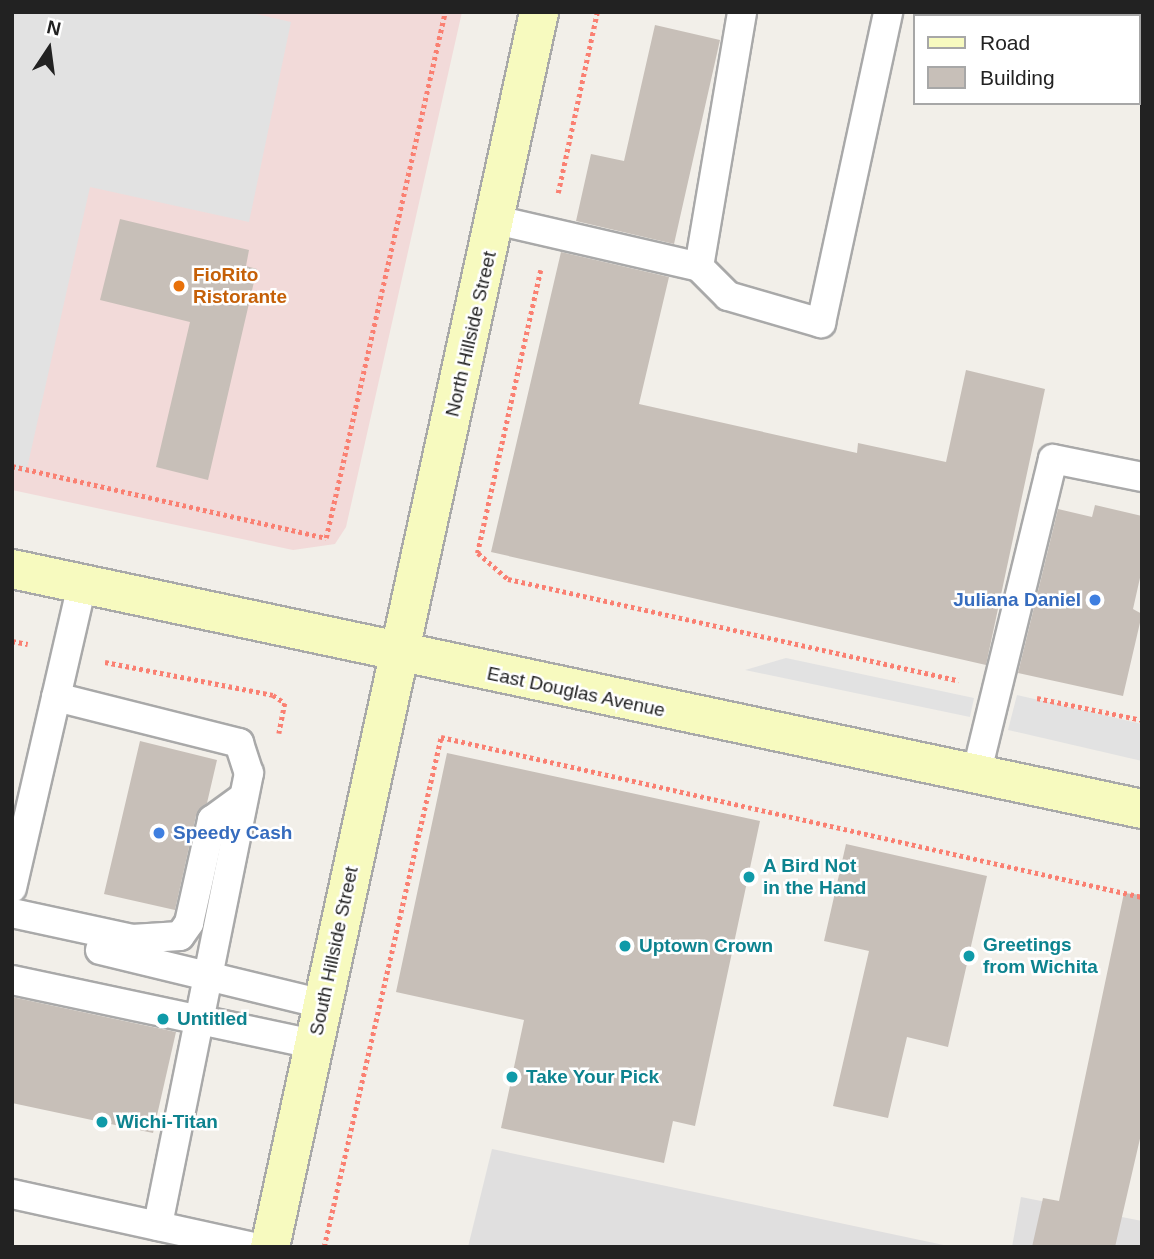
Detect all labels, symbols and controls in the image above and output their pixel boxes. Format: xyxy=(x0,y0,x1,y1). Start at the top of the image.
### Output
north arrow xyxy=(14,14,84,84)
legend xyxy=(912,14,1140,105)
text: N xyxy=(45,16,63,40)
text: Road xyxy=(980,31,1030,54)
text: Building xyxy=(980,66,1055,89)
street label: North Hillside Street xyxy=(441,249,501,419)
place label: FioRito Ristorante xyxy=(193,264,287,308)
marker: FioRito Ristorante xyxy=(171,278,187,294)
place label: Juliana Daniel xyxy=(953,589,1081,611)
marker: Juliana Daniel xyxy=(1087,592,1103,608)
street label: East Douglas Avenue xyxy=(484,662,668,722)
place label: Speedy Cash xyxy=(173,822,292,844)
marker: Speedy Cash xyxy=(151,825,167,841)
place label: A Bird Not in the Hand xyxy=(763,855,866,899)
street label: South Hillside Street xyxy=(305,864,363,1038)
marker: A Bird Not in the Hand xyxy=(741,869,757,885)
place label: Greetings from Wichita xyxy=(983,934,1098,978)
place label: Uptown Crown xyxy=(639,935,773,957)
marker: Uptown Crown xyxy=(617,938,633,954)
marker: Greetings from Wichita xyxy=(961,948,977,964)
place label: Untitled xyxy=(177,1008,248,1030)
marker: Untitled xyxy=(155,1011,171,1027)
place label: Take Your Pick xyxy=(526,1066,659,1088)
marker: Take Your Pick xyxy=(504,1069,520,1085)
place label: Wichi-Titan xyxy=(116,1111,218,1133)
marker: Wichi-Titan xyxy=(94,1114,110,1130)

